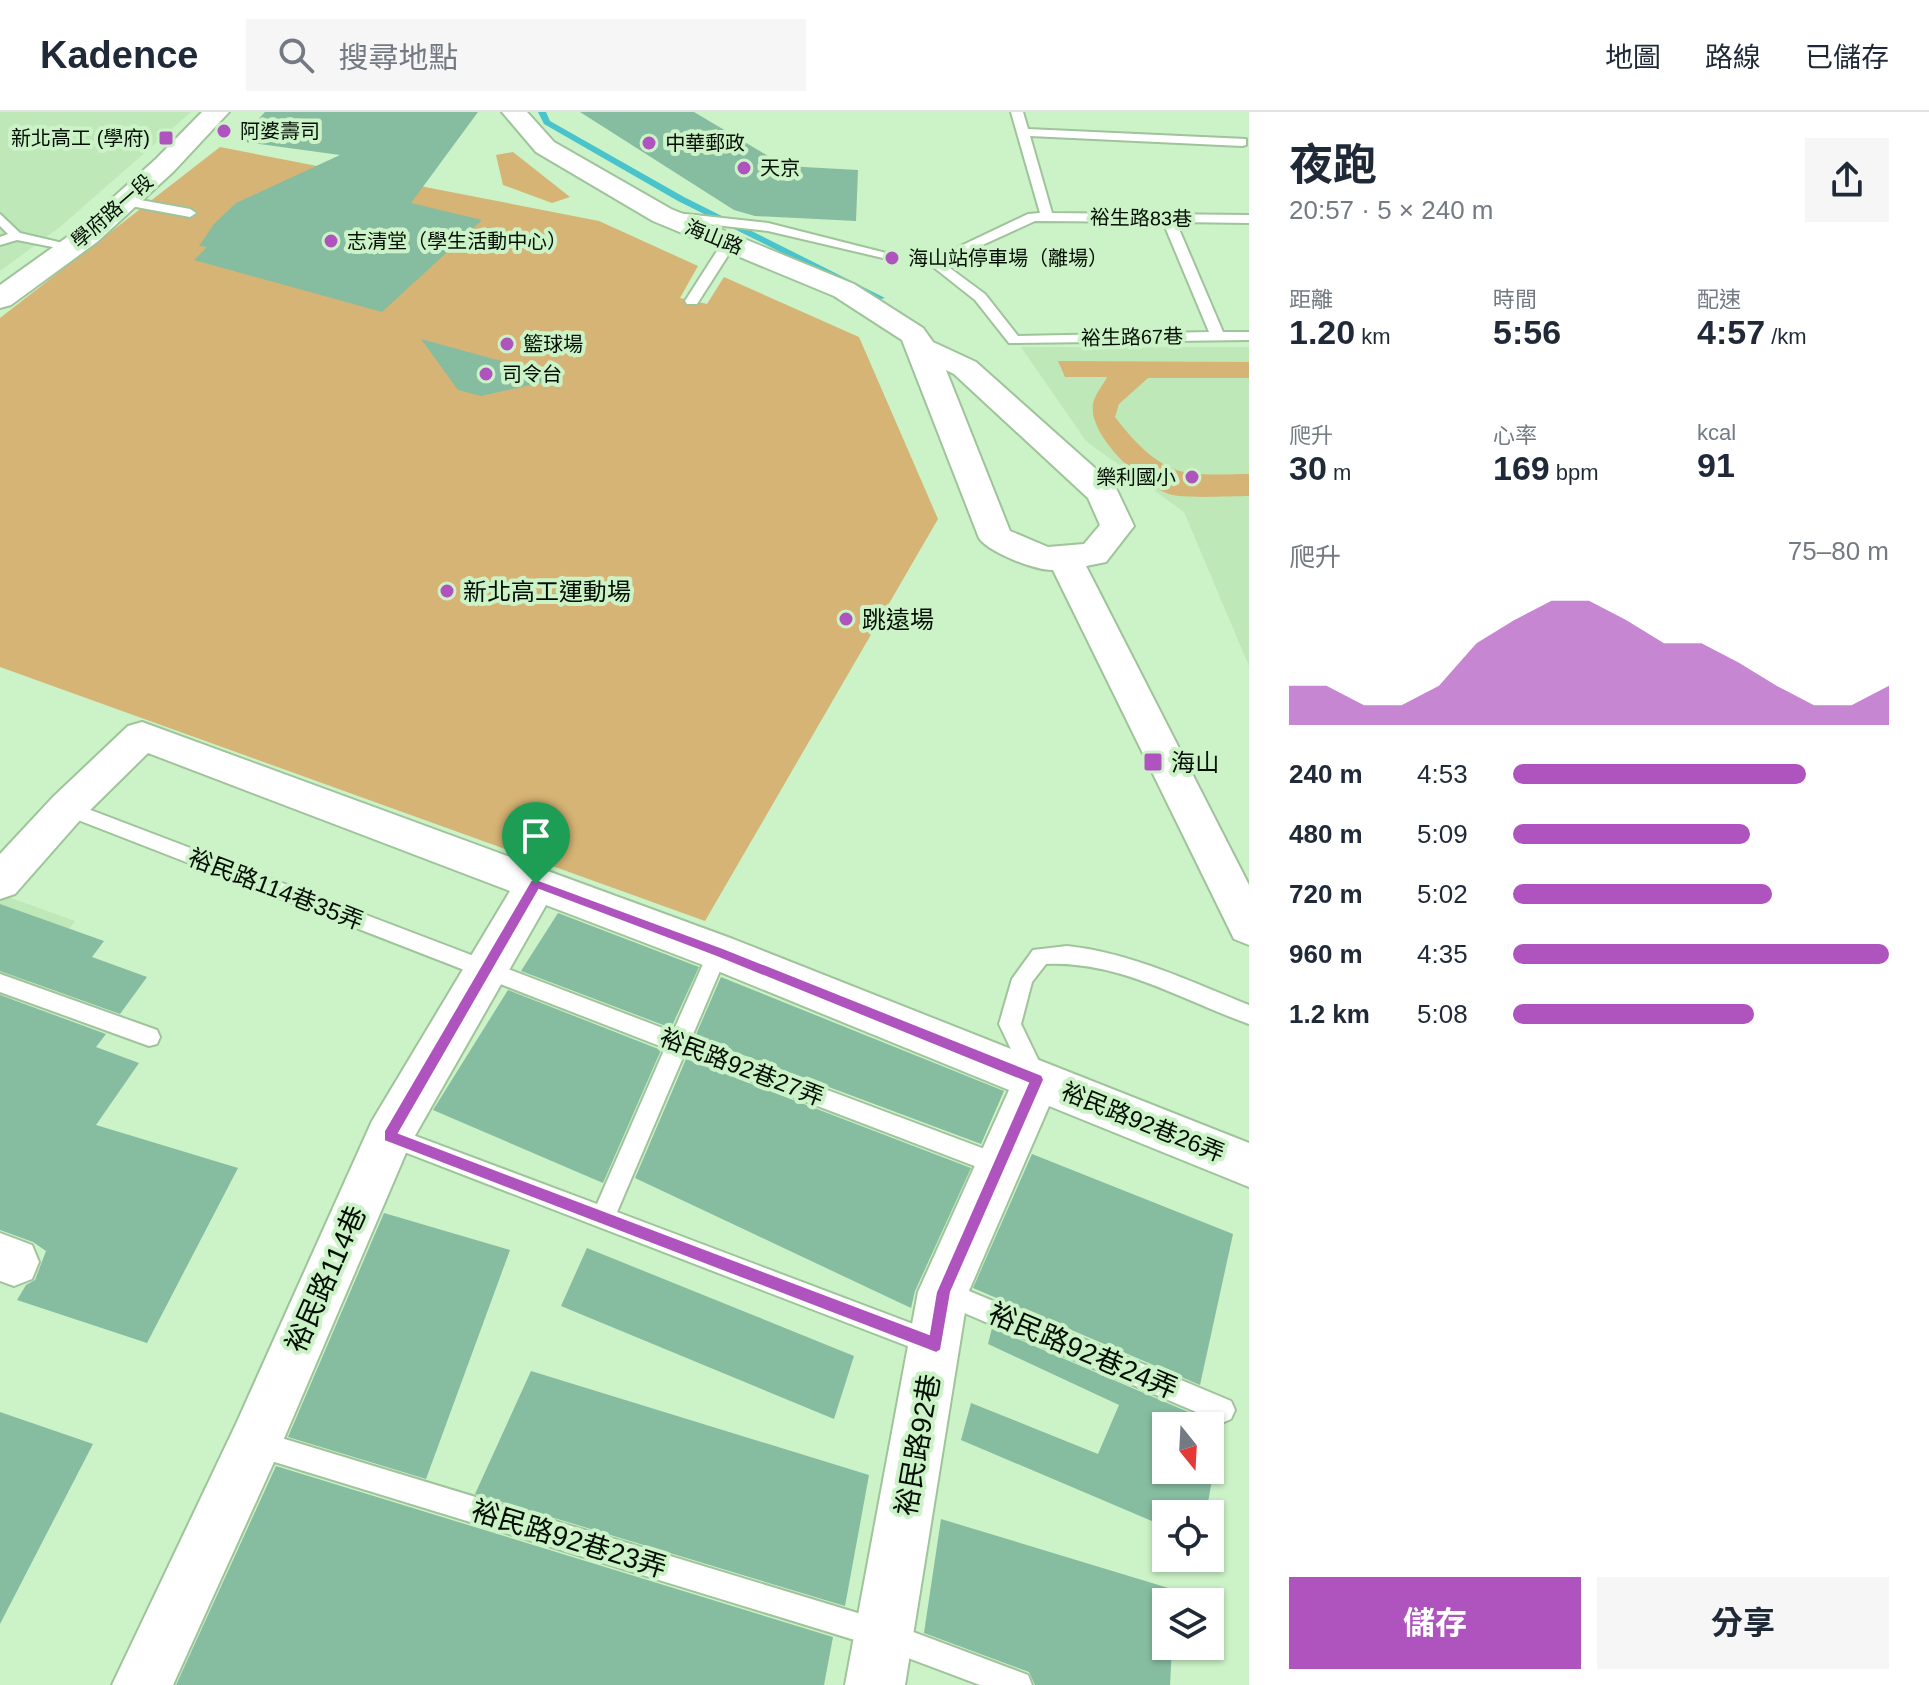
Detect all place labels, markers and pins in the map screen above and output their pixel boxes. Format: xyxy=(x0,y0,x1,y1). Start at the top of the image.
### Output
place label: 阿婆壽司 xyxy=(240,120,320,142)
marker: 阿婆壽司 xyxy=(215,122,233,140)
place label: 新北高工 (學府) xyxy=(11,127,150,149)
marker: 新北高工 (學府) xyxy=(157,129,175,147)
place label: 中華郵政 xyxy=(665,132,745,154)
marker: 中華郵政 xyxy=(640,134,658,152)
place label: 天京 xyxy=(760,157,800,179)
marker: 天京 xyxy=(735,159,753,177)
place label: 志清堂（學生活動中心） xyxy=(347,230,567,252)
marker: 志清堂（學生活動中心） xyxy=(322,232,340,250)
place label: 海山站停車場（離場） xyxy=(908,247,1108,269)
marker: 海山站停車場（離場） xyxy=(883,249,901,267)
place label: 籃球場 xyxy=(523,333,583,355)
marker: 籃球場 xyxy=(498,335,516,353)
place label: 司令台 xyxy=(502,363,562,385)
marker: 司令台 xyxy=(477,365,495,383)
place label: 樂利國小 xyxy=(1096,466,1176,488)
marker: 樂利國小 xyxy=(1183,468,1201,486)
place label: 新北高工運動場 xyxy=(463,578,631,605)
marker: 新北高工運動場 xyxy=(438,582,456,600)
place label: 跳遠場 xyxy=(862,606,934,633)
marker: 跳遠場 xyxy=(837,610,855,628)
place label: 海山 xyxy=(1171,749,1219,776)
marker: 海山 xyxy=(1142,751,1164,773)
pin xyxy=(502,802,570,884)

